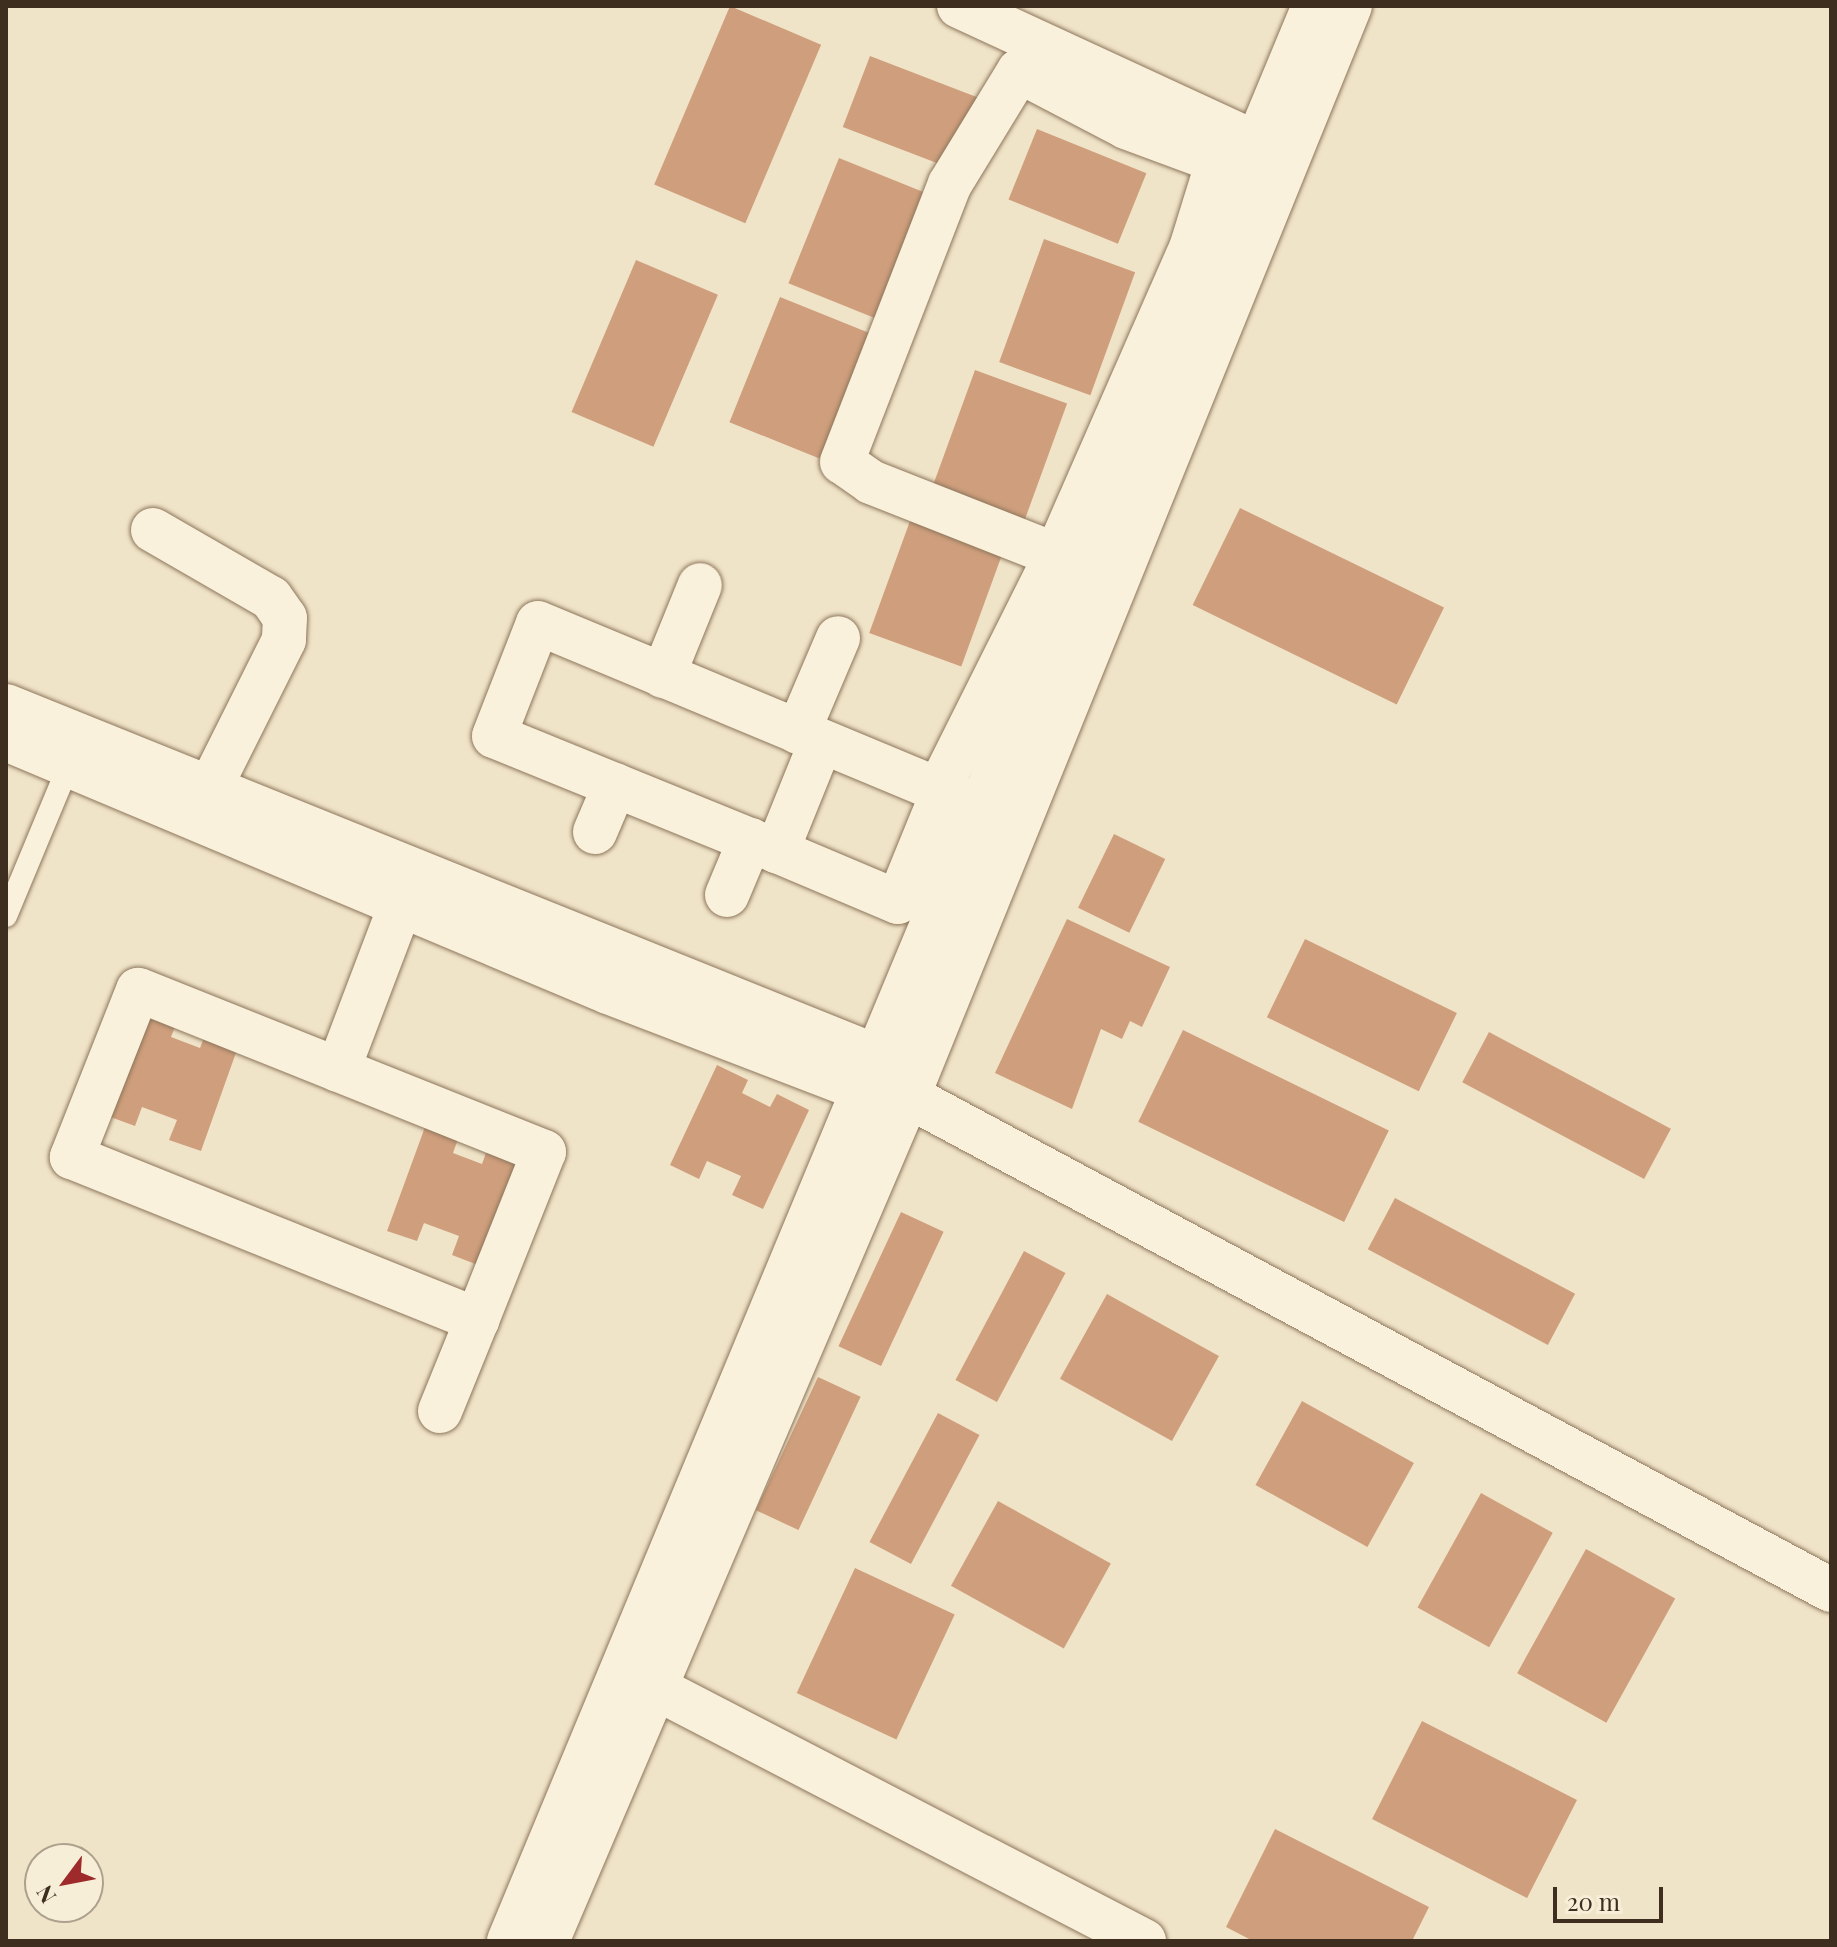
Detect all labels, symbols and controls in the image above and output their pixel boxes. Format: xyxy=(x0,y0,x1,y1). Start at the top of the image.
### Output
north arrow xyxy=(24,1843,104,1923)
scale bar xyxy=(1557,1871,1667,1921)
text: N xyxy=(28,1880,62,1909)
text: 20 m xyxy=(1567,1885,1620,1917)

